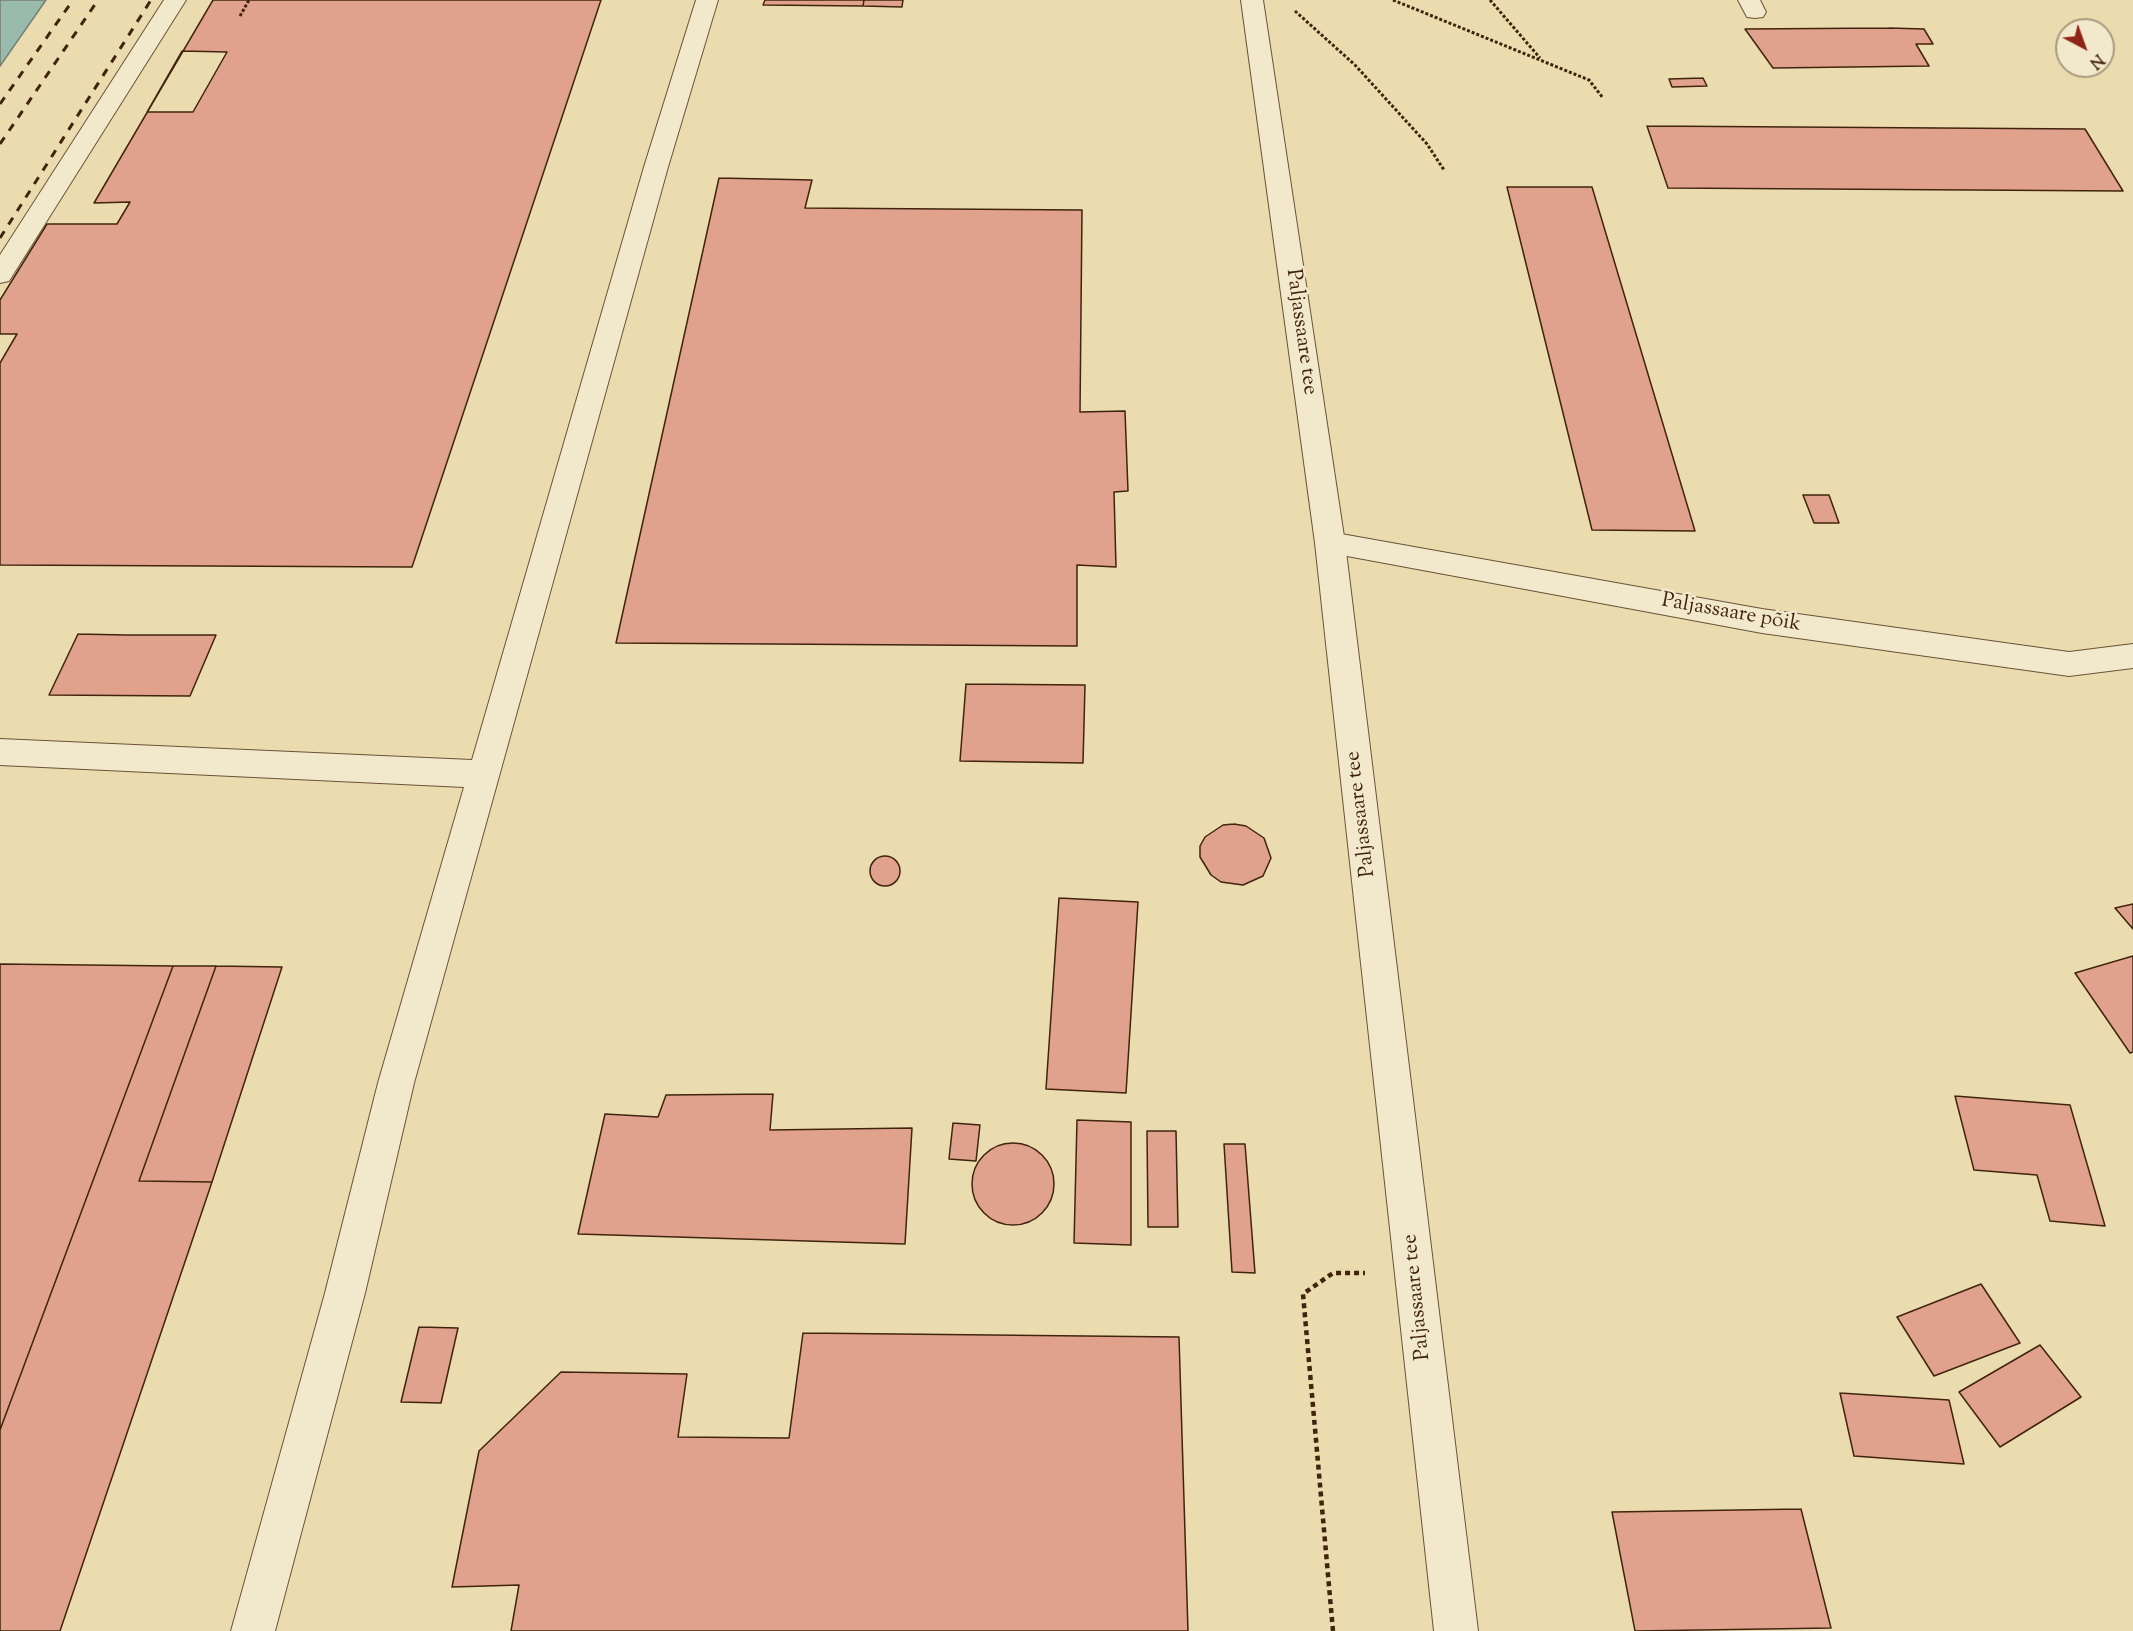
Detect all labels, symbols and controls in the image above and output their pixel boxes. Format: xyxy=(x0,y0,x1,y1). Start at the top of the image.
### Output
north arrow xyxy=(2055,18,2115,78)
text: N xyxy=(2083,48,2108,73)
street label: Paljassaare tee xyxy=(1279,267,1321,397)
street label: Paljassaare põik xyxy=(1660,589,1802,639)
street label: Paljassaare tee xyxy=(1342,749,1382,879)
street label: Paljassaare tee xyxy=(1399,1233,1437,1361)

